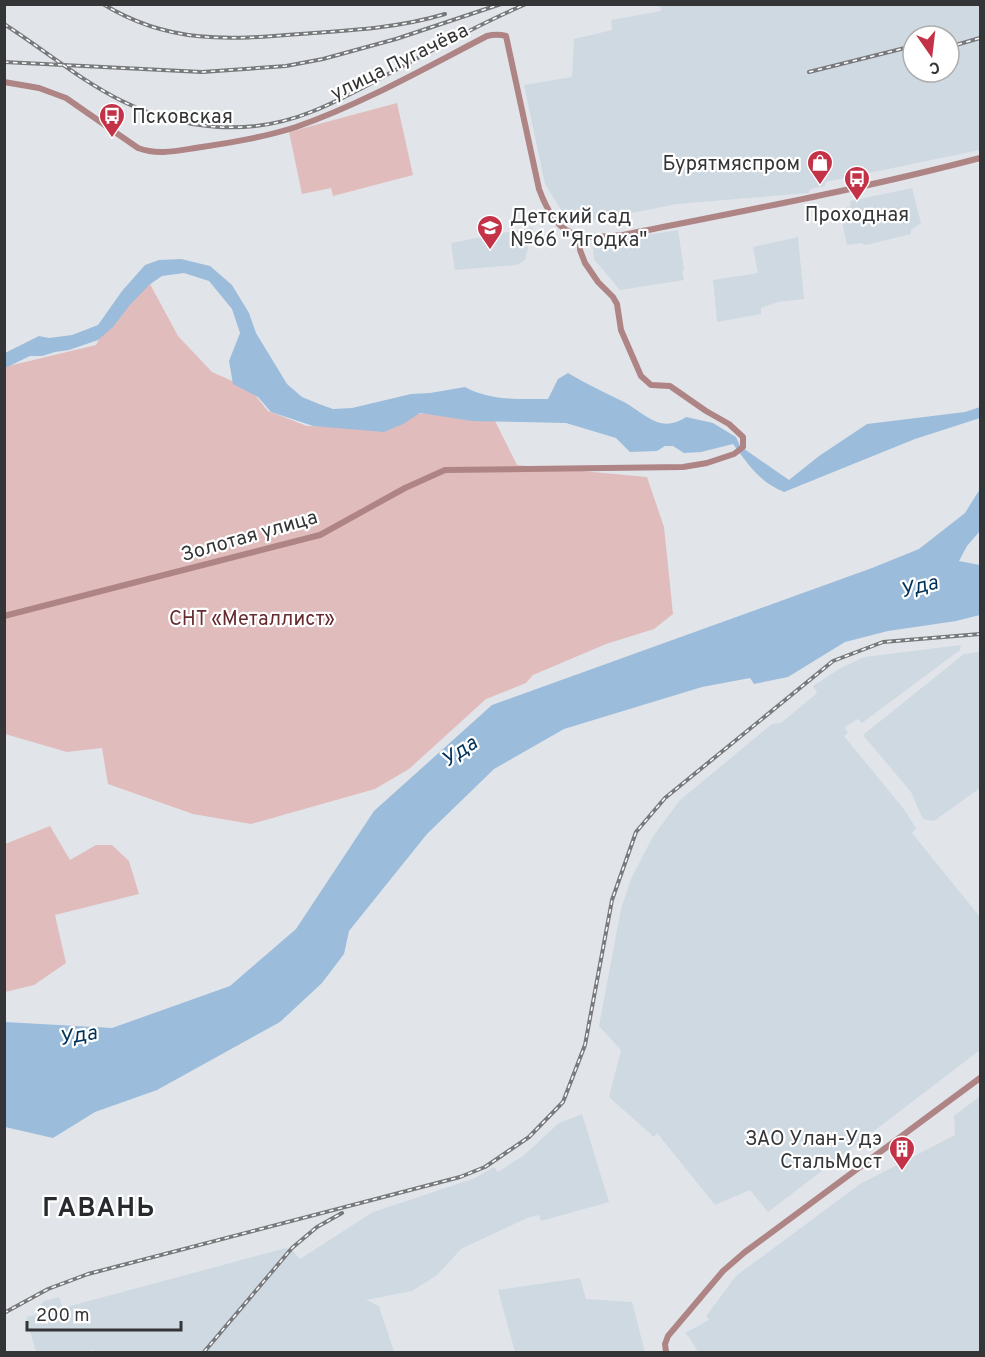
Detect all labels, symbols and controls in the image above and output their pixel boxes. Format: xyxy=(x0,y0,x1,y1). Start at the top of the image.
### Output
street label: улица Пугачёва xyxy=(327,18,473,107)
north arrow xyxy=(901,24,961,84)
text: С xyxy=(927,56,942,78)
bus stop icon: Псковская xyxy=(97,101,127,139)
place label: Псковская xyxy=(132,105,233,131)
shop icon: Бурятмяспром xyxy=(805,148,835,186)
place label: Бурятмяспром xyxy=(662,152,800,178)
bus stop icon: Проходная xyxy=(842,164,872,202)
place label: Проходная xyxy=(805,203,909,229)
place label: Детский сад №66 "Ягодка" xyxy=(510,205,647,254)
school or university icon: Детский сад №66 "Ягодка" xyxy=(475,213,505,251)
street label: Золотая улица xyxy=(178,505,321,569)
water label: Уда xyxy=(898,570,941,605)
park label: СНТ «Металлист» xyxy=(169,607,335,633)
water label: Уда xyxy=(437,730,483,774)
water label: Уда xyxy=(57,1020,99,1053)
place label: ЗАО Улан-Удэ СтальМост xyxy=(745,1127,882,1176)
building icon: ЗАО Улан-Удэ СтальМост xyxy=(887,1134,917,1172)
district label: ГАВАНЬ xyxy=(42,1193,156,1226)
scale bar xyxy=(27,1294,182,1332)
text: 200 m xyxy=(36,1305,89,1328)

